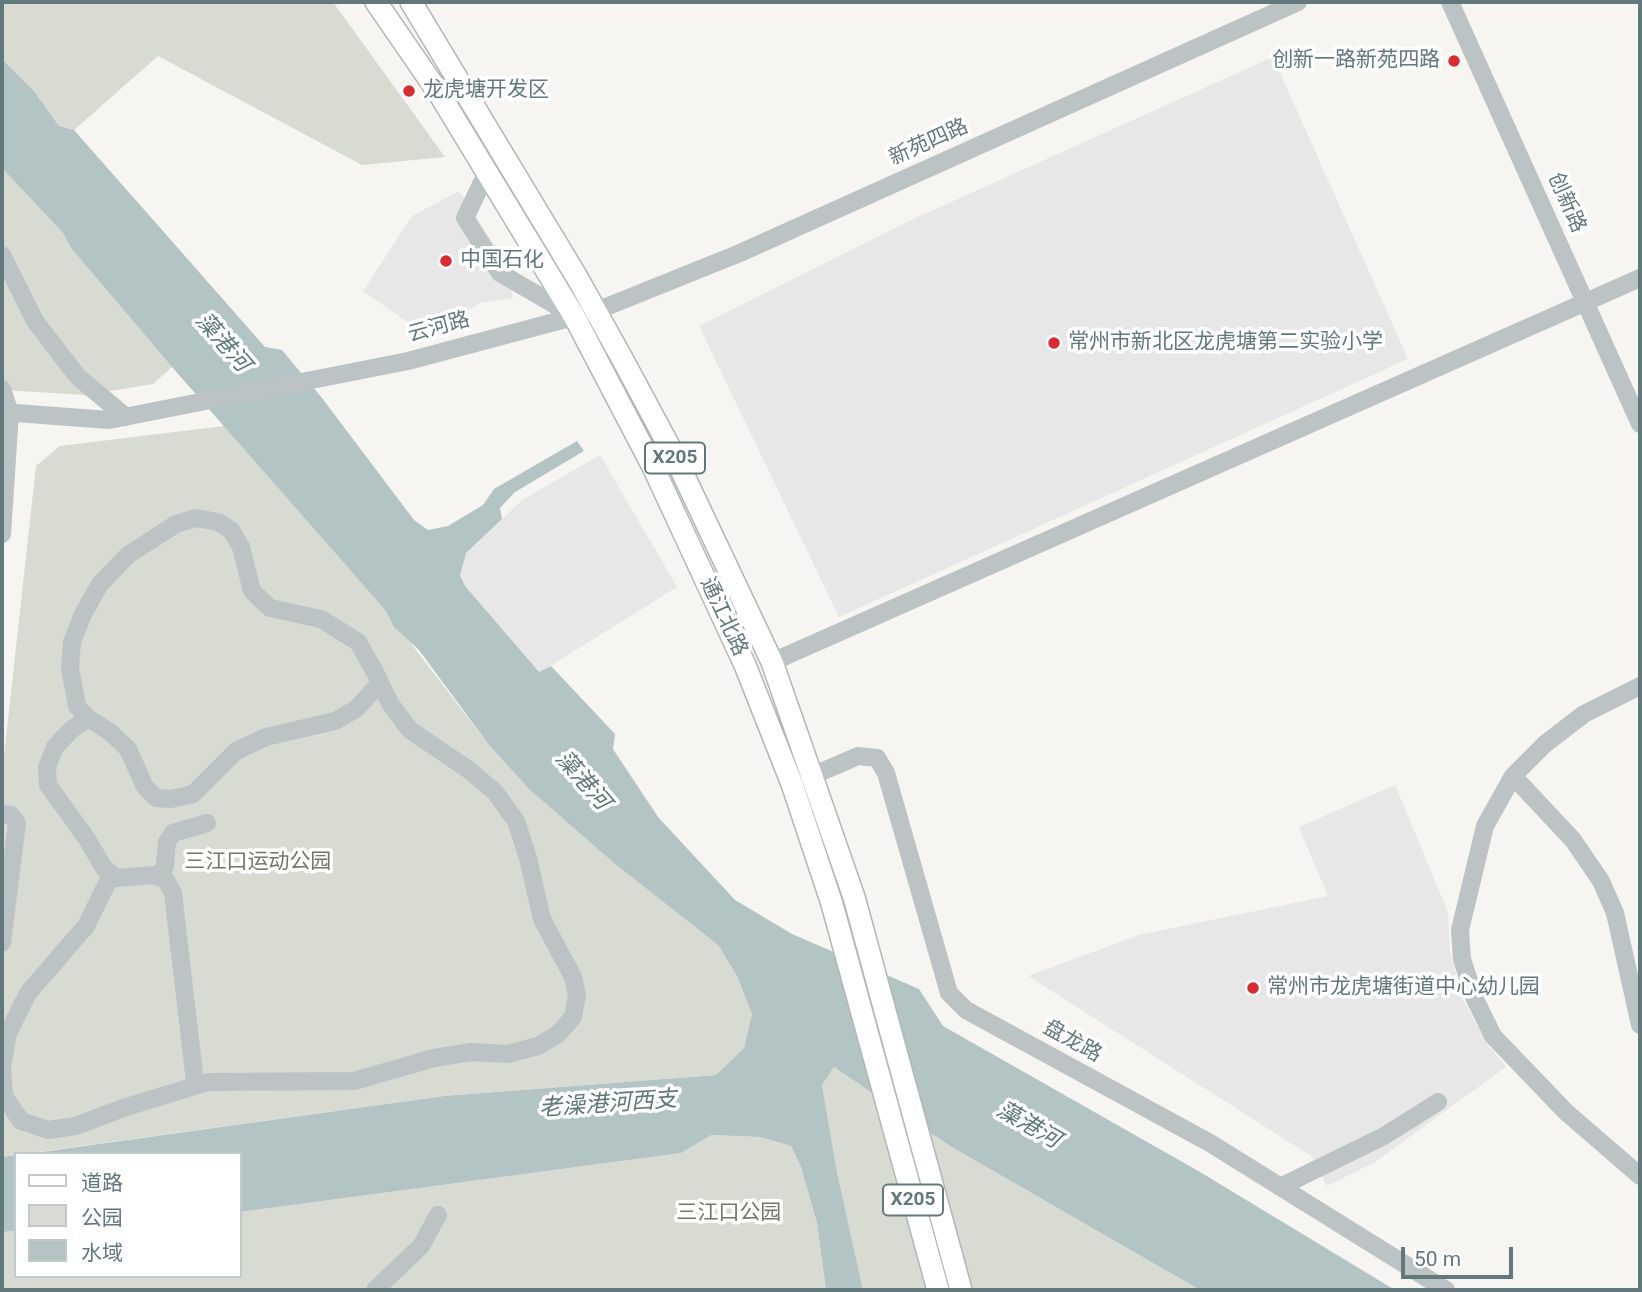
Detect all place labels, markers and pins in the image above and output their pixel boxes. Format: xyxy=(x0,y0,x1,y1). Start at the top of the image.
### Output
place label: 创新一路新苑四路 xyxy=(1272,48,1440,74)
marker: 创新一路新苑四路 xyxy=(1446,53,1462,69)
place label: 龙虎塘开发区 xyxy=(423,78,549,104)
marker: 龙虎塘开发区 xyxy=(401,83,417,99)
place label: 中国石化 xyxy=(460,248,544,274)
marker: 中国石化 xyxy=(438,253,454,269)
place label: 常州市新北区龙虎塘第二实验小学 xyxy=(1068,330,1383,356)
marker: 常州市新北区龙虎塘第二实验小学 xyxy=(1046,335,1062,351)
place label: 常州市龙虎塘街道中心幼儿园 xyxy=(1267,975,1540,1001)
marker: 常州市龙虎塘街道中心幼儿园 xyxy=(1245,980,1261,996)

